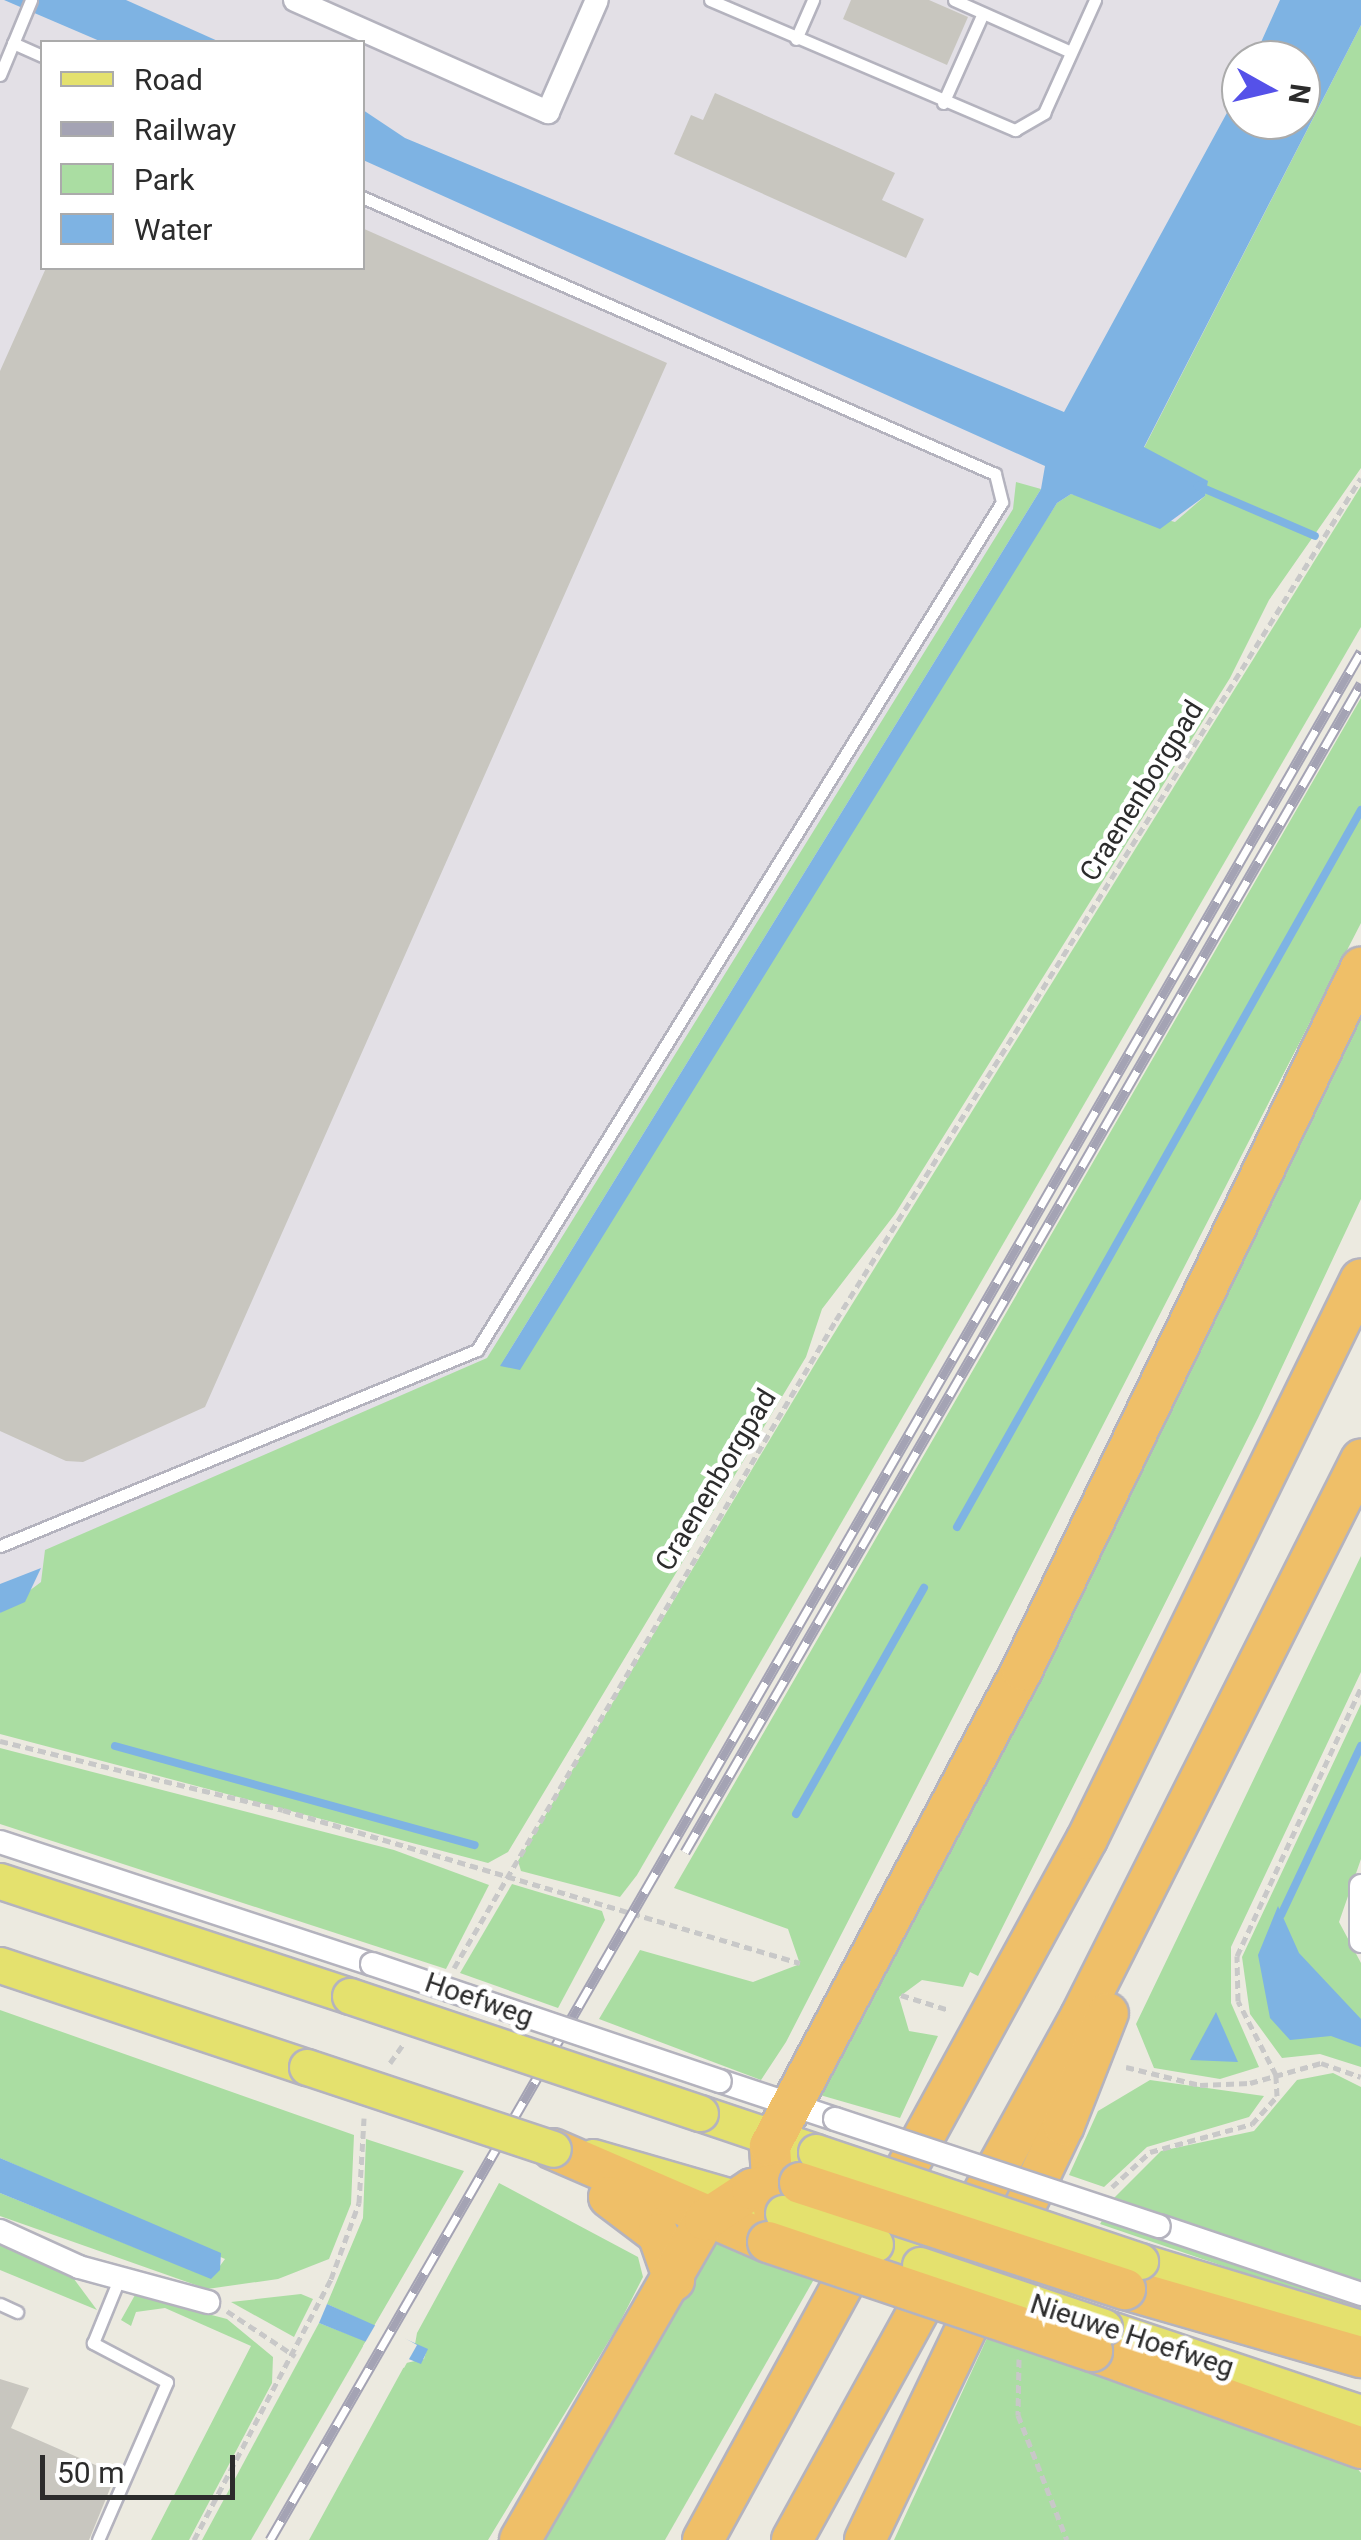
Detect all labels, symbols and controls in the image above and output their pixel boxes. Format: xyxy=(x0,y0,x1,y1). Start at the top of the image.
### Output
legend xyxy=(40,40,365,270)
north arrow xyxy=(1221,40,1321,140)
text: Road xyxy=(134,62,203,97)
text: N xyxy=(1282,82,1317,106)
text: Railway xyxy=(134,112,236,147)
text: Park xyxy=(134,162,194,197)
text: Water xyxy=(134,212,212,247)
street label: Craenenborgpad xyxy=(1073,695,1211,887)
street label: Craenenborgpad xyxy=(648,1383,784,1577)
street label: Hoefweg xyxy=(421,1966,537,2034)
street label: Nieuwe Hoefweg xyxy=(1026,2287,1238,2385)
scale bar xyxy=(45,2435,240,2497)
text: 50 m xyxy=(57,2455,124,2490)

